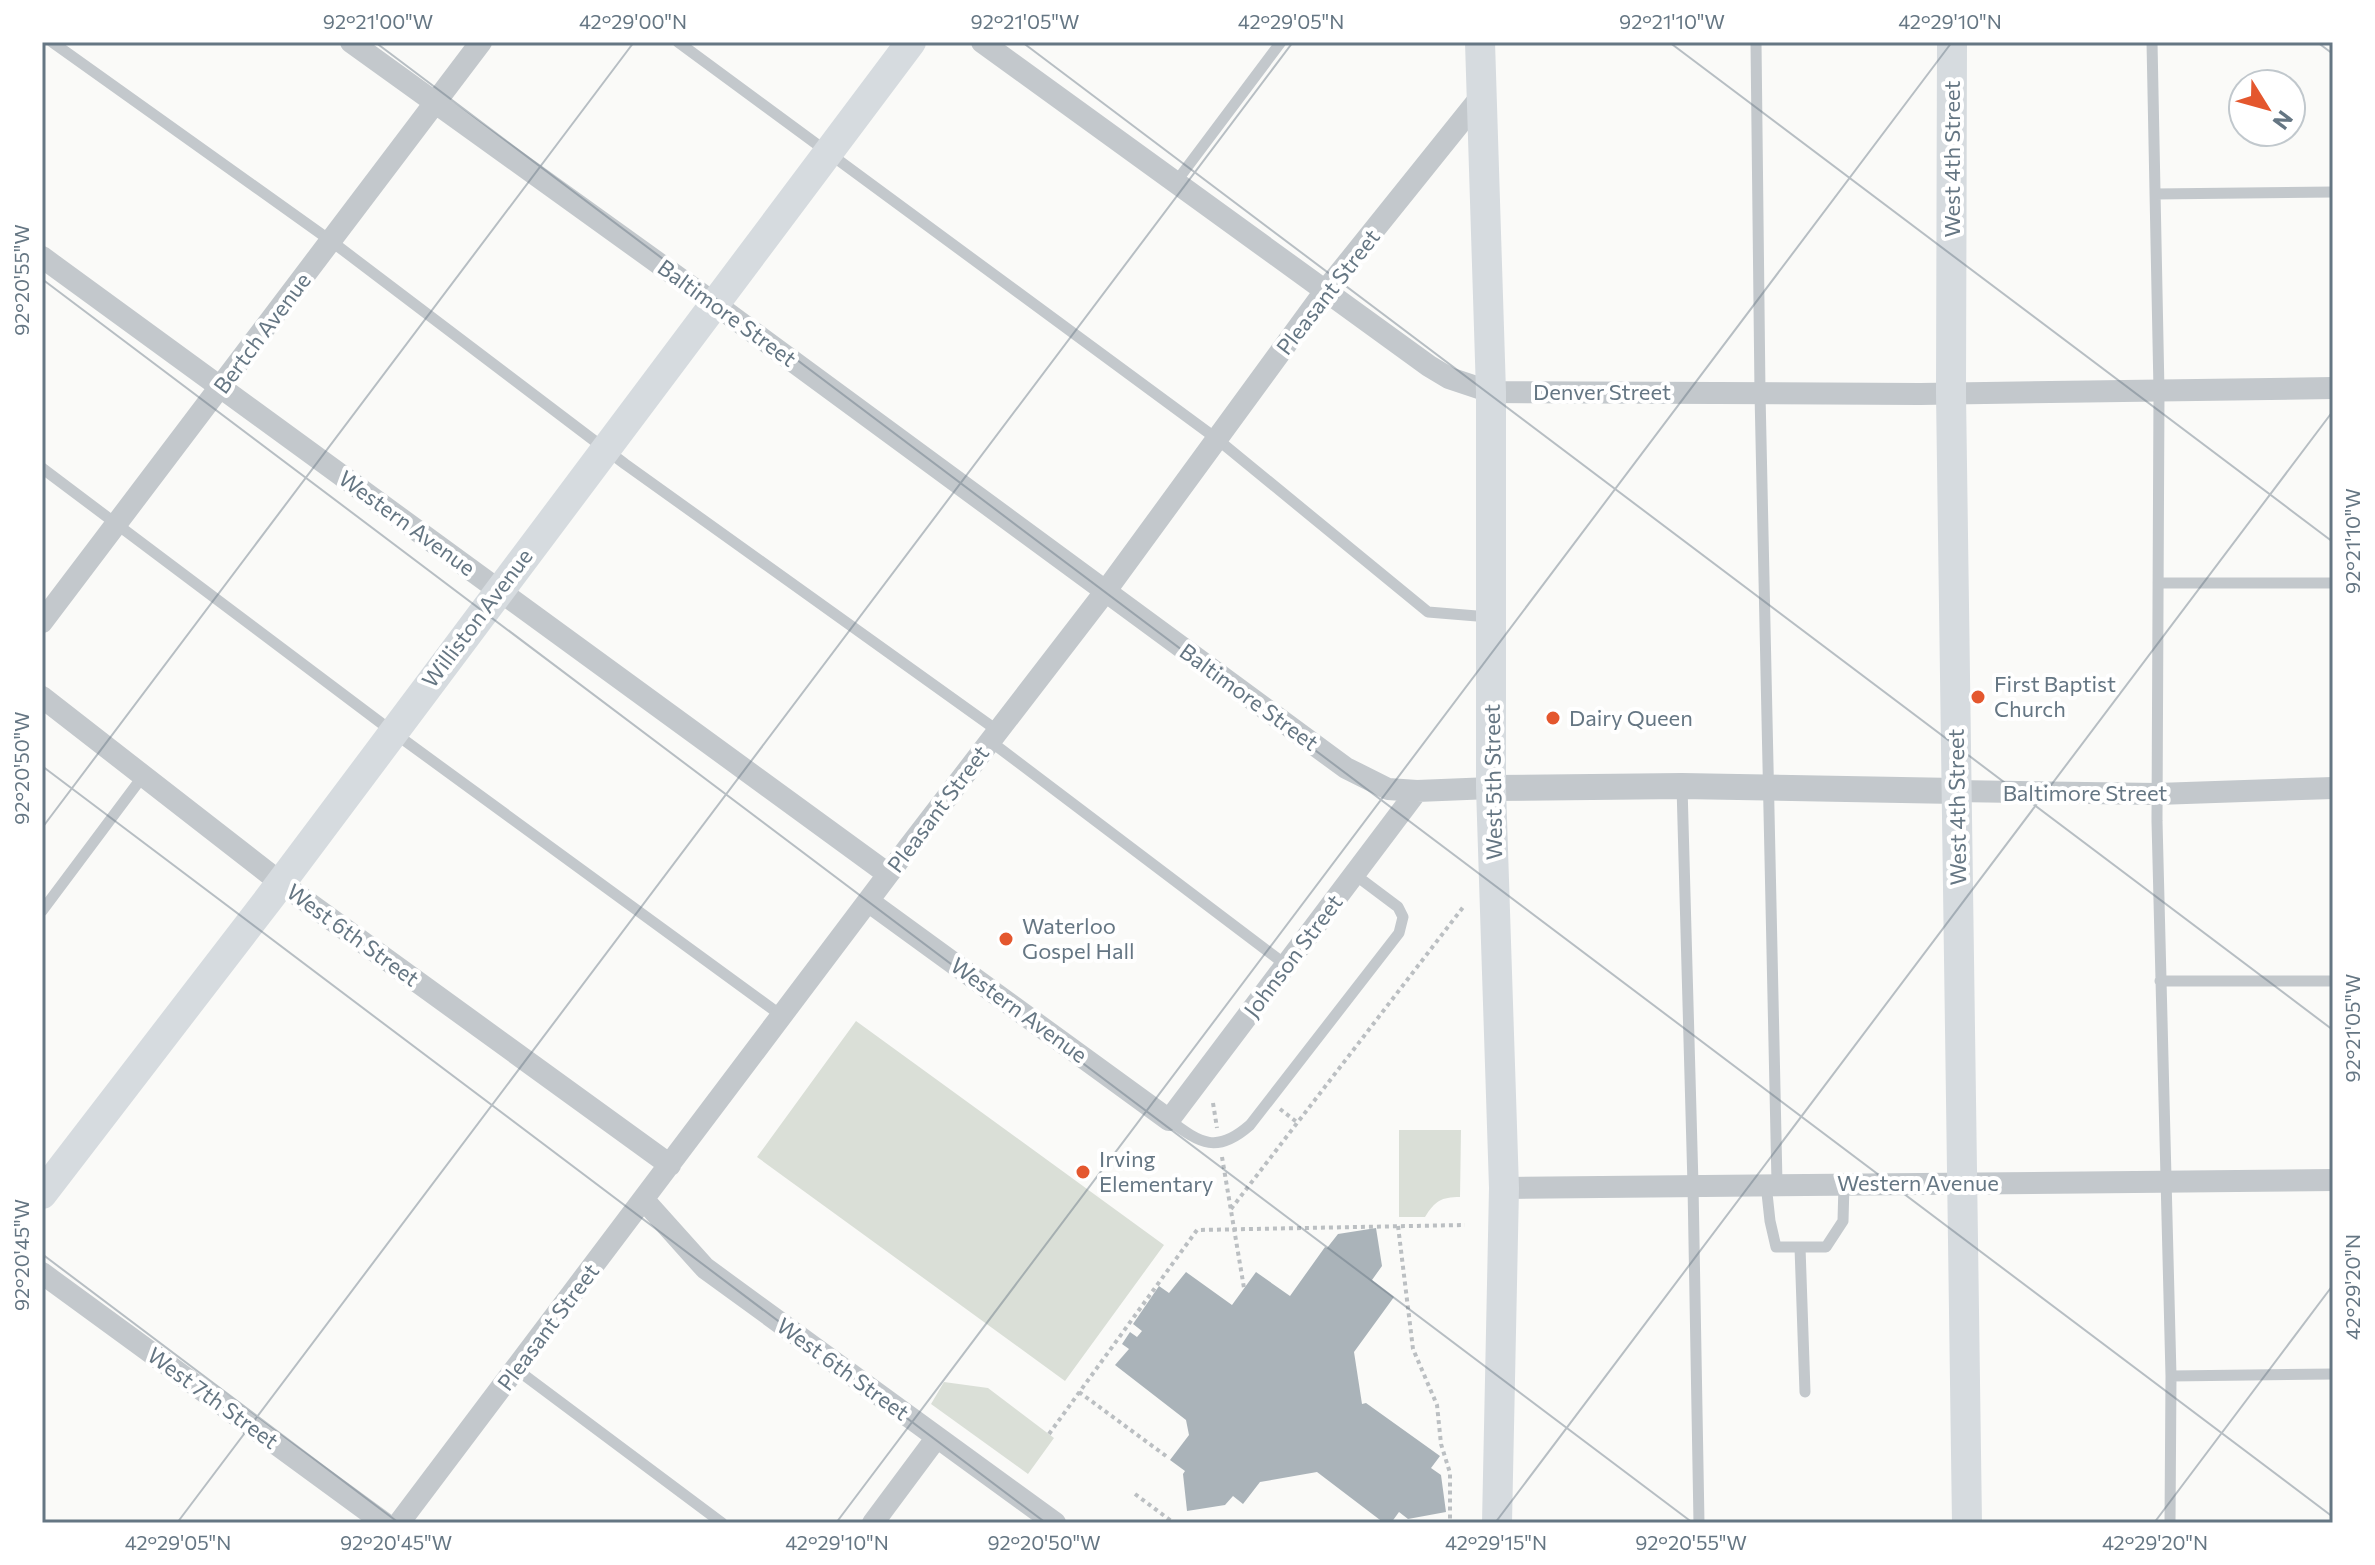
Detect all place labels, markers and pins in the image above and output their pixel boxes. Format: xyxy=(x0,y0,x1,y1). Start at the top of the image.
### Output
place label: First Baptist Church xyxy=(1994,670,2116,722)
marker: First Baptist Church xyxy=(1969,688,1987,706)
place label: Dairy Queen xyxy=(1569,704,1693,731)
marker: Dairy Queen xyxy=(1544,709,1562,727)
place label: Waterloo Gospel Hall xyxy=(1022,912,1135,964)
marker: Waterloo Gospel Hall xyxy=(997,930,1015,948)
place label: Irving Elementary xyxy=(1099,1145,1213,1197)
marker: Irving Elementary xyxy=(1074,1163,1092,1181)

